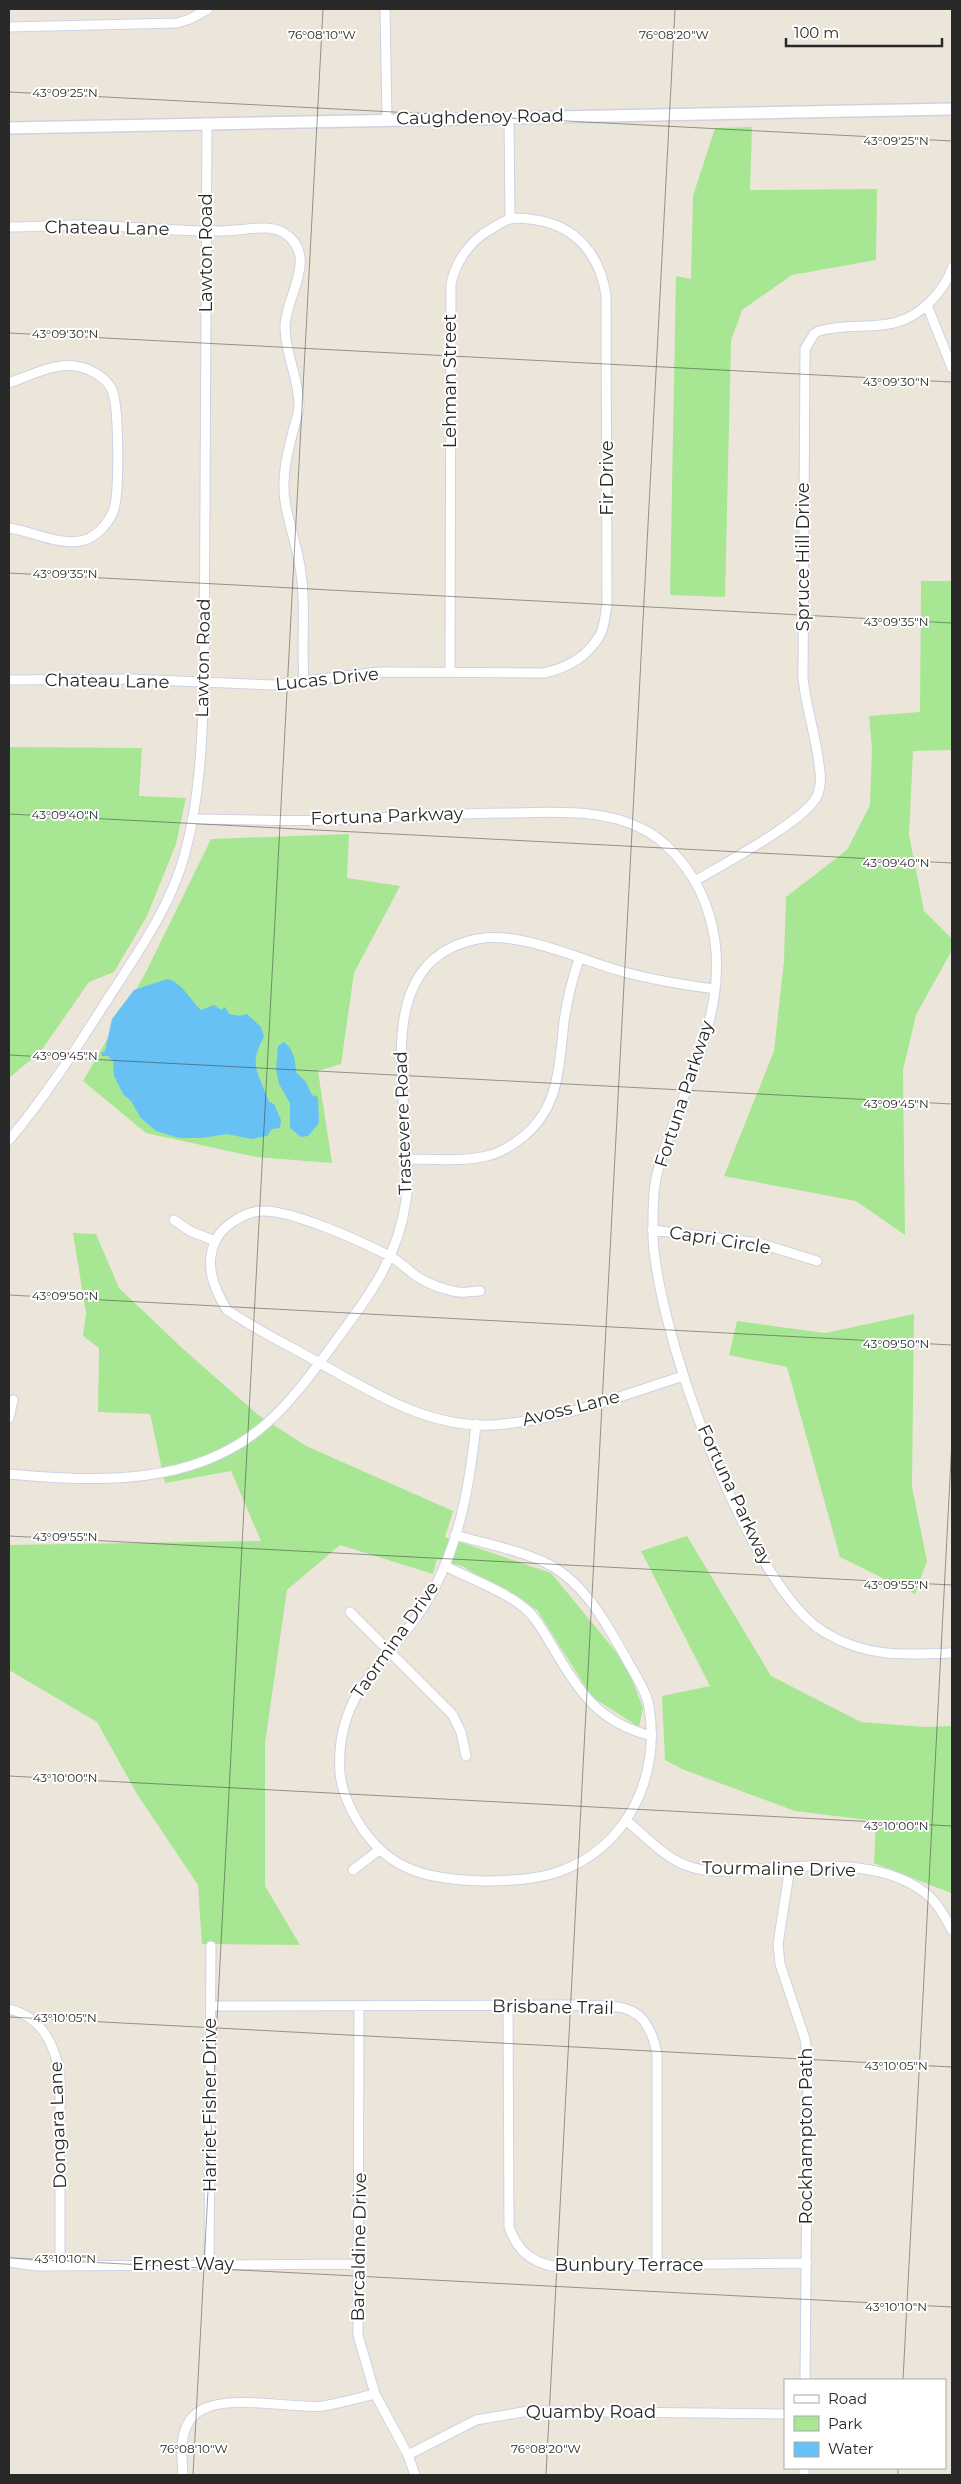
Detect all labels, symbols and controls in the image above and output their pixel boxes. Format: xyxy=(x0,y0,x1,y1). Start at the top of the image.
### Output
scale bar xyxy=(786,15,942,47)
text: 100 m xyxy=(794,23,839,42)
text: 76°08'10"W xyxy=(288,27,356,42)
text: 76°08'20"W xyxy=(639,27,709,42)
text: 43°09'25"N xyxy=(32,85,98,100)
street label: Caughdenoy Road xyxy=(396,105,564,129)
text: 43°09'25"N xyxy=(863,133,929,148)
street label: Lawton Road xyxy=(195,193,217,313)
street label: Chateau Lane xyxy=(44,216,170,240)
street label: Lehman Street xyxy=(439,314,461,448)
text: 43°09'30"N xyxy=(32,326,98,341)
text: 43°09'30"N xyxy=(863,374,929,389)
street label: Fir Drive xyxy=(596,440,618,516)
street label: Spruce Hill Drive xyxy=(792,482,814,632)
text: 43°09'35"N xyxy=(32,566,98,581)
street label: Lawton Road xyxy=(191,598,215,718)
text: 43°09'35"N xyxy=(863,614,929,629)
street label: Lucas Drive xyxy=(274,663,380,695)
street label: Chateau Lane xyxy=(44,669,170,693)
street label: Fortuna Parkway xyxy=(310,802,464,830)
text: 43°09'40"N xyxy=(32,807,98,822)
text: 43°09'40"N xyxy=(863,855,929,870)
street label: Fortuna Parkway xyxy=(650,1018,718,1170)
text: 43°09'45"N xyxy=(32,1048,98,1063)
street label: Trastevere Road xyxy=(390,1051,416,1195)
text: 43°09'45"N xyxy=(863,1096,929,1111)
street label: Capri Circle xyxy=(668,1221,772,1259)
text: 43°09'50"N xyxy=(32,1288,98,1303)
text: 43°09'50"N xyxy=(863,1336,929,1351)
street label: Avoss Lane xyxy=(520,1385,622,1431)
street label: Fortuna Parkway xyxy=(693,1421,777,1569)
text: 43°09'55"N xyxy=(32,1529,98,1544)
street label: Taormina Drive xyxy=(347,1577,443,1703)
text: 43°09'55"N xyxy=(863,1577,929,1592)
text: 43°10'00"N xyxy=(33,1770,97,1785)
text: 43°10'00"N xyxy=(864,1818,928,1833)
street label: Tourmaline Drive xyxy=(702,1857,856,1881)
street label: Brisbane Trail xyxy=(492,1995,614,2019)
text: 43°10'05"N xyxy=(33,2010,97,2025)
street label: Harriet Fisher Drive xyxy=(199,2018,221,2192)
street label: Rockhampton Path xyxy=(795,2047,817,2225)
text: 43°10'05"N xyxy=(864,2058,928,2073)
street label: Dongara Lane xyxy=(45,2061,71,2189)
street label: Barcaldine Drive xyxy=(347,2172,371,2322)
text: 43°10'10"N xyxy=(34,2251,96,2266)
street label: Ernest Way xyxy=(132,2253,234,2275)
street label: Bunbury Terrace xyxy=(555,2254,704,2276)
text: 43°10'10"N xyxy=(865,2299,927,2314)
legend xyxy=(784,2379,946,2469)
text: Road xyxy=(828,2389,867,2408)
street label: Quamby Road xyxy=(526,2401,656,2423)
text: Park xyxy=(828,2414,862,2433)
text: Water xyxy=(828,2439,874,2458)
text: 76°08'10"W xyxy=(160,2441,228,2456)
text: 76°08'20"W xyxy=(511,2441,581,2456)

